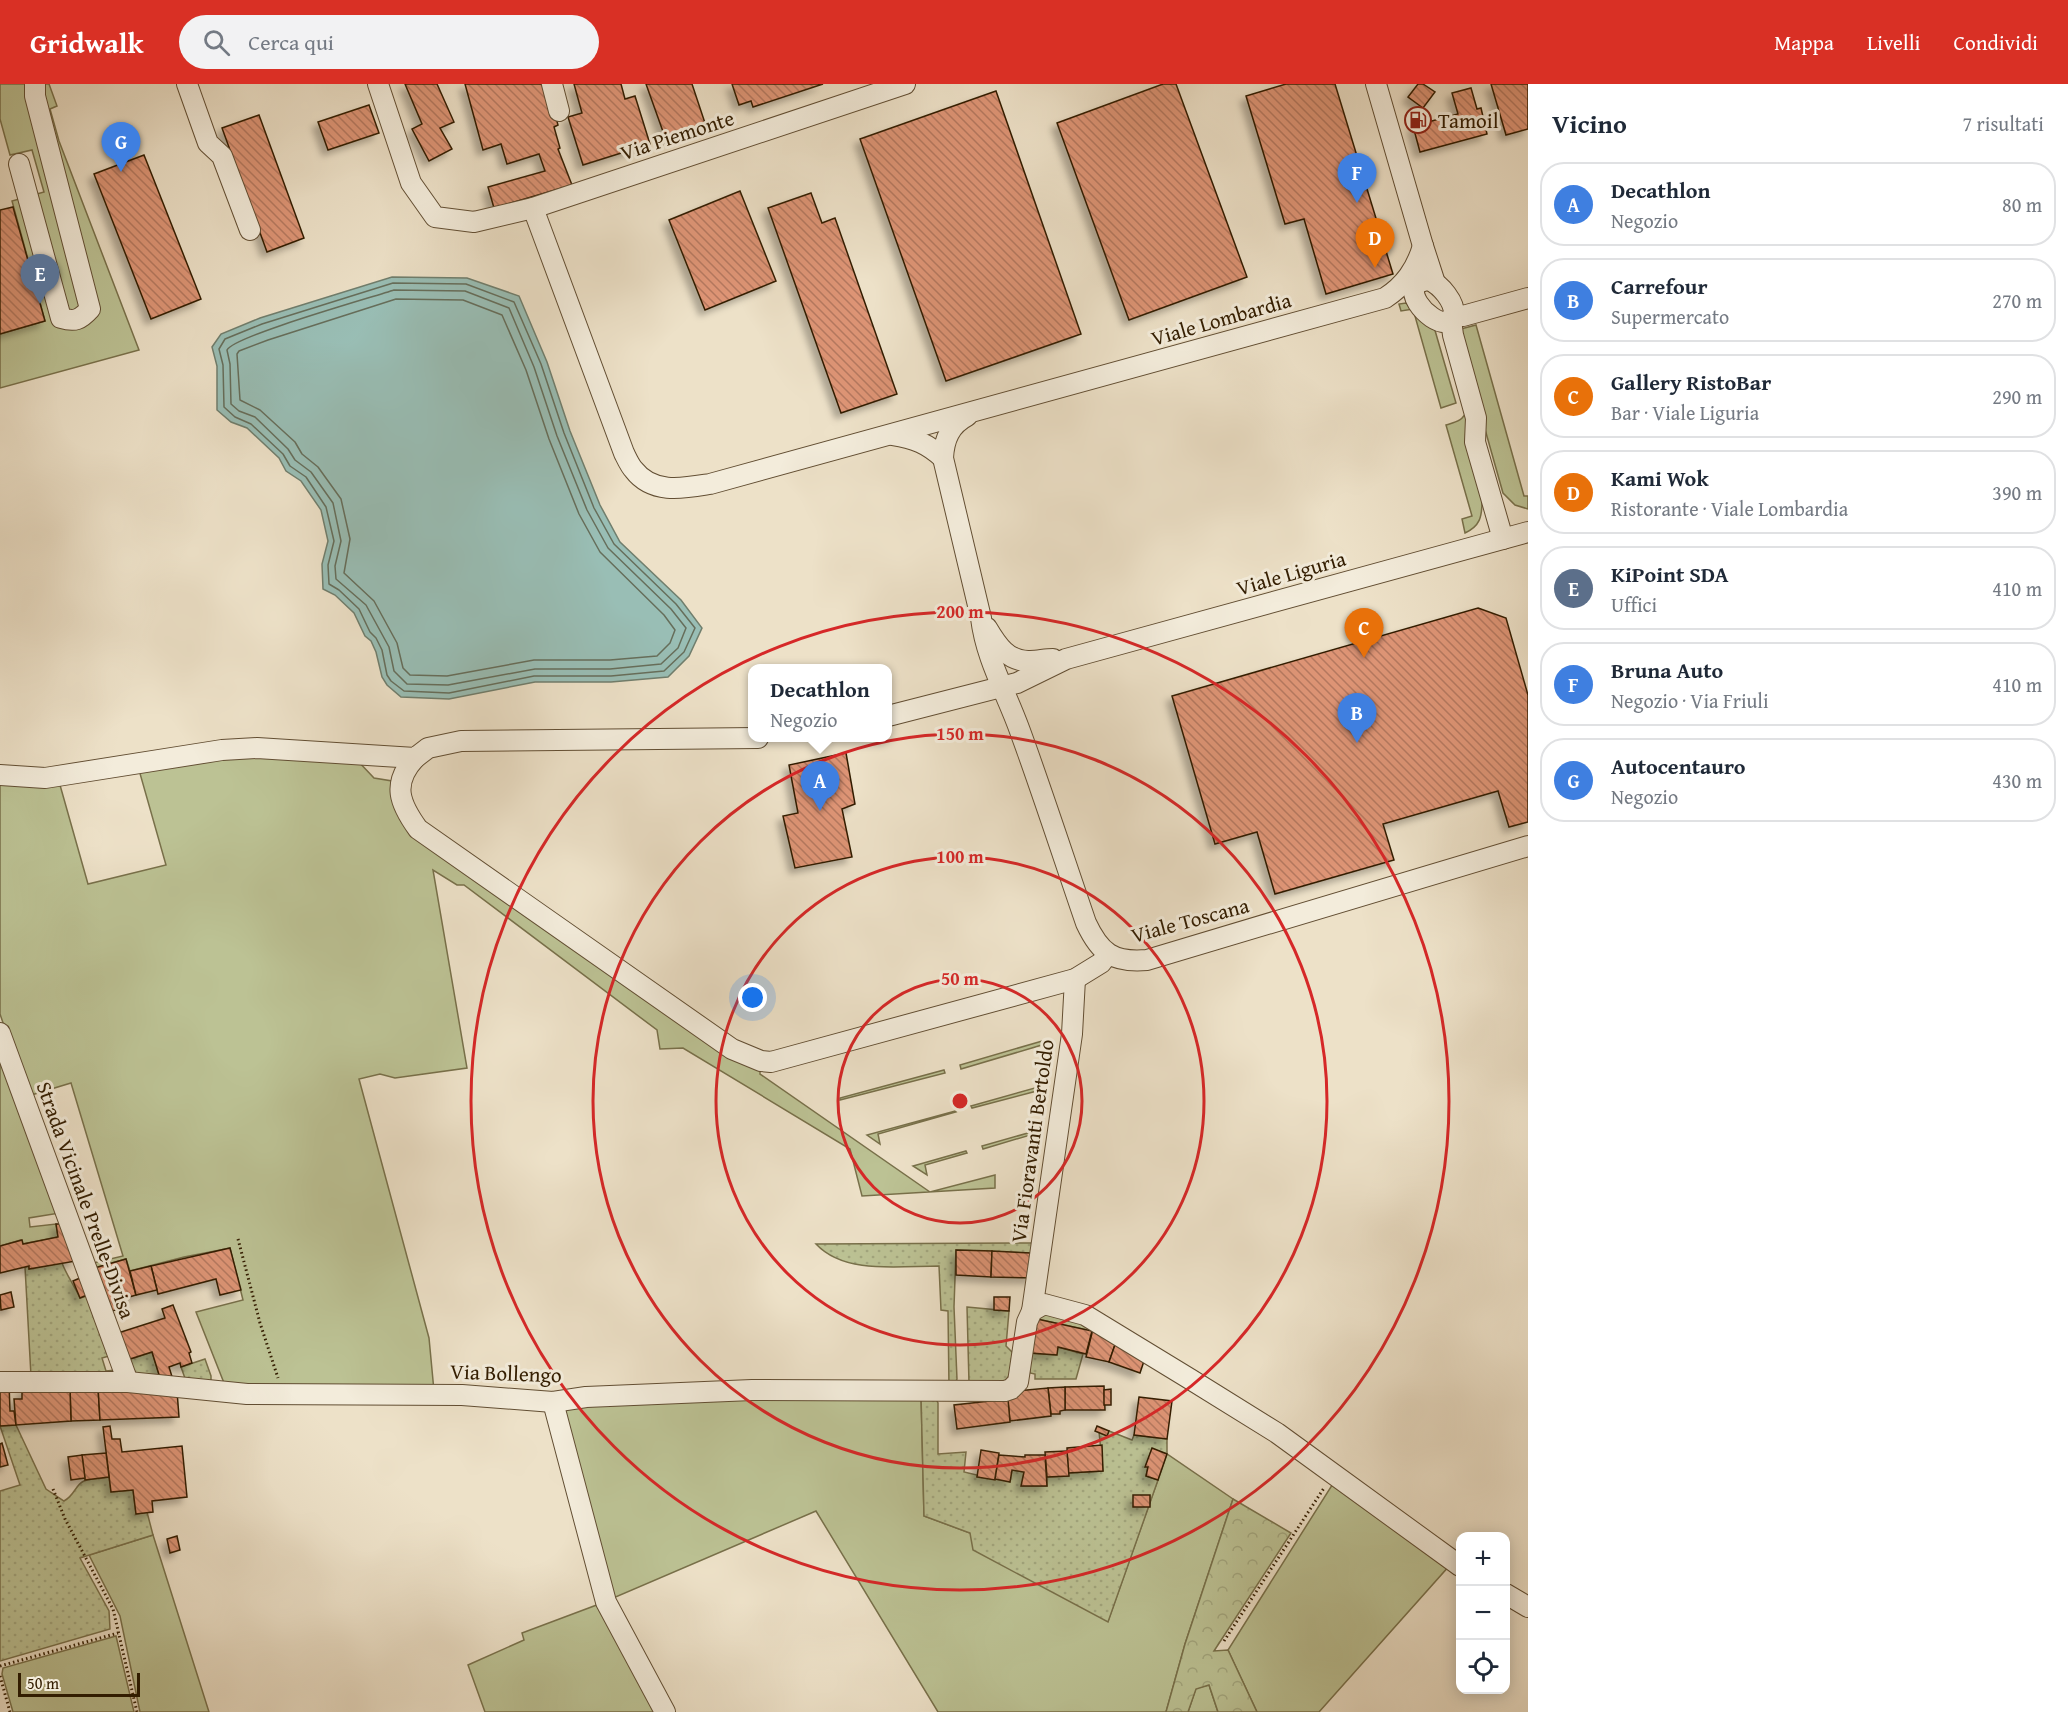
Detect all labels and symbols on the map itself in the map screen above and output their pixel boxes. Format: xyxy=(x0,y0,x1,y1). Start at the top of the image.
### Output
street label: Via Piemonte xyxy=(616,102,738,168)
fuel station icon: Tamoil xyxy=(1403,105,1433,135)
place label: Tamoil xyxy=(1438,105,1499,136)
pin: G xyxy=(102,122,140,172)
pin: F xyxy=(1338,154,1376,203)
pin: D xyxy=(1356,218,1394,268)
pin: E xyxy=(20,254,60,304)
street label: Viale Lombardia xyxy=(1147,284,1295,354)
street label: Viale Liguria xyxy=(1233,543,1349,603)
text: 200 m xyxy=(936,598,984,625)
pin: C xyxy=(1344,608,1384,658)
pin: B xyxy=(1338,694,1376,743)
text: 150 m xyxy=(936,720,984,747)
pin: A xyxy=(800,762,840,811)
text: 100 m xyxy=(936,843,984,870)
street label: Viale Toscana xyxy=(1128,889,1252,951)
text: 50 m xyxy=(941,965,980,992)
your location xyxy=(738,983,767,1012)
street label: Via Fioravanti Bertoldo xyxy=(1002,1037,1062,1245)
street label: Strada Vicinale Prelle-Divisa xyxy=(29,1077,143,1323)
centre of rings xyxy=(950,1091,970,1111)
street label: Via Bollengo xyxy=(450,1356,562,1390)
scale bar xyxy=(18,1670,140,1698)

